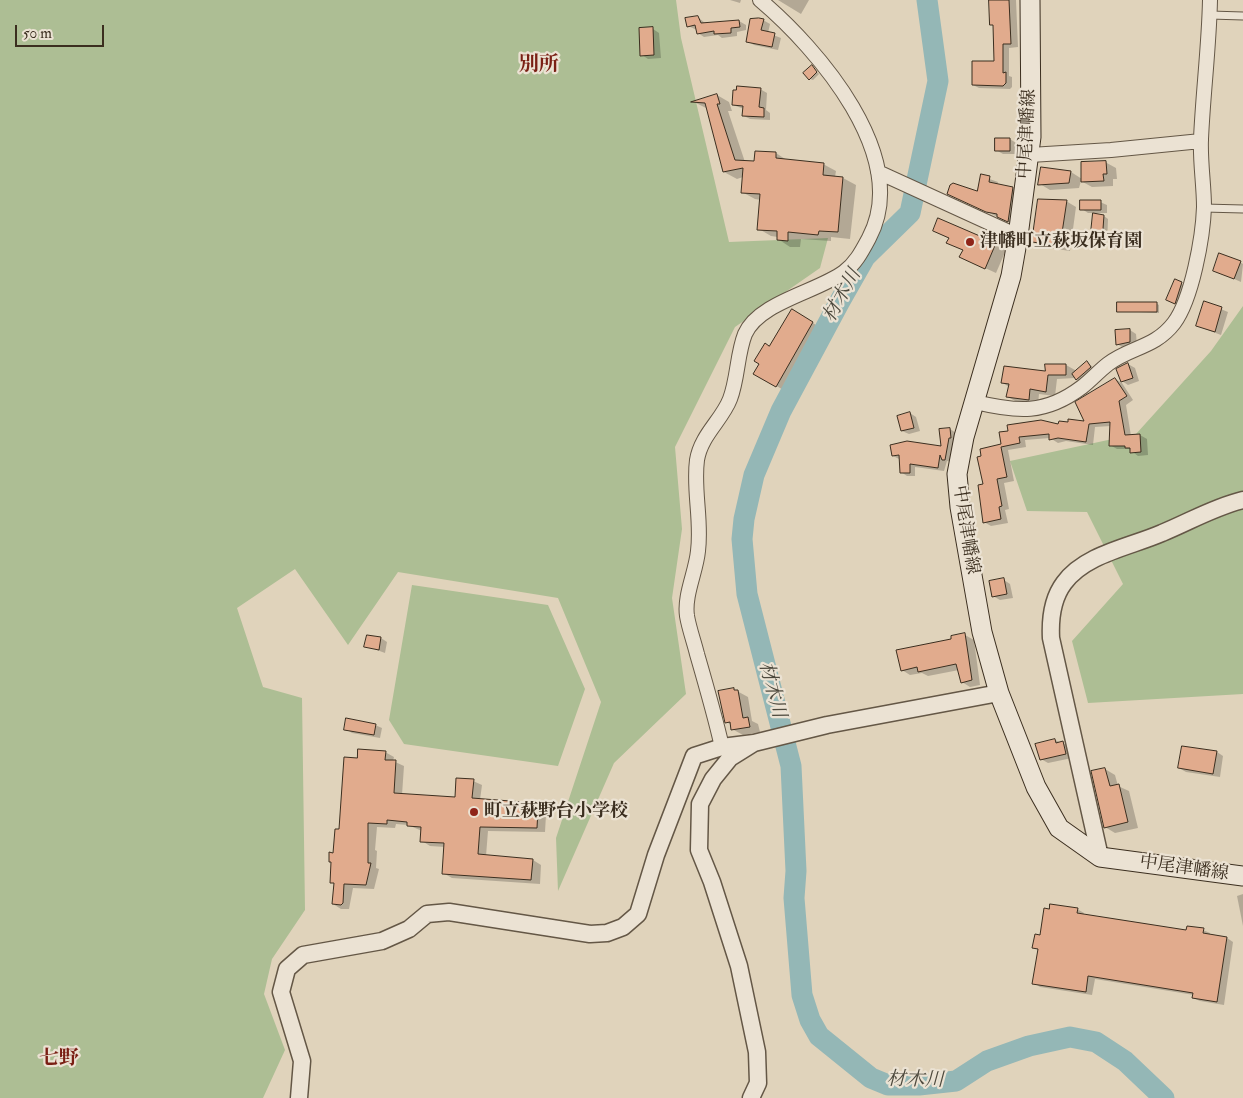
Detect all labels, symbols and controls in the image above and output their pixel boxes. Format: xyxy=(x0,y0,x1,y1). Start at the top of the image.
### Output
scale bar xyxy=(18,15,106,47)
text: 50 m xyxy=(23,24,52,43)
district label: 別所 xyxy=(519,54,559,78)
street label: 中尾津幡線 xyxy=(1015,88,1041,180)
place label: 津幡町立萩坂保育園 xyxy=(980,231,1142,253)
marker: 津幡町立萩坂保育園 xyxy=(964,236,976,248)
water label: 材木川 xyxy=(819,266,867,326)
street label: 中尾津幡線 xyxy=(947,484,983,576)
water label: 材木川 xyxy=(753,660,789,720)
place label: 町立萩野台小学校 xyxy=(484,801,628,823)
marker: 町立萩野台小学校 xyxy=(468,806,480,818)
street label: 中尾津幡線 xyxy=(1138,852,1230,886)
district label: 七野 xyxy=(39,1048,79,1072)
water label: 材木川 xyxy=(886,1069,944,1093)

